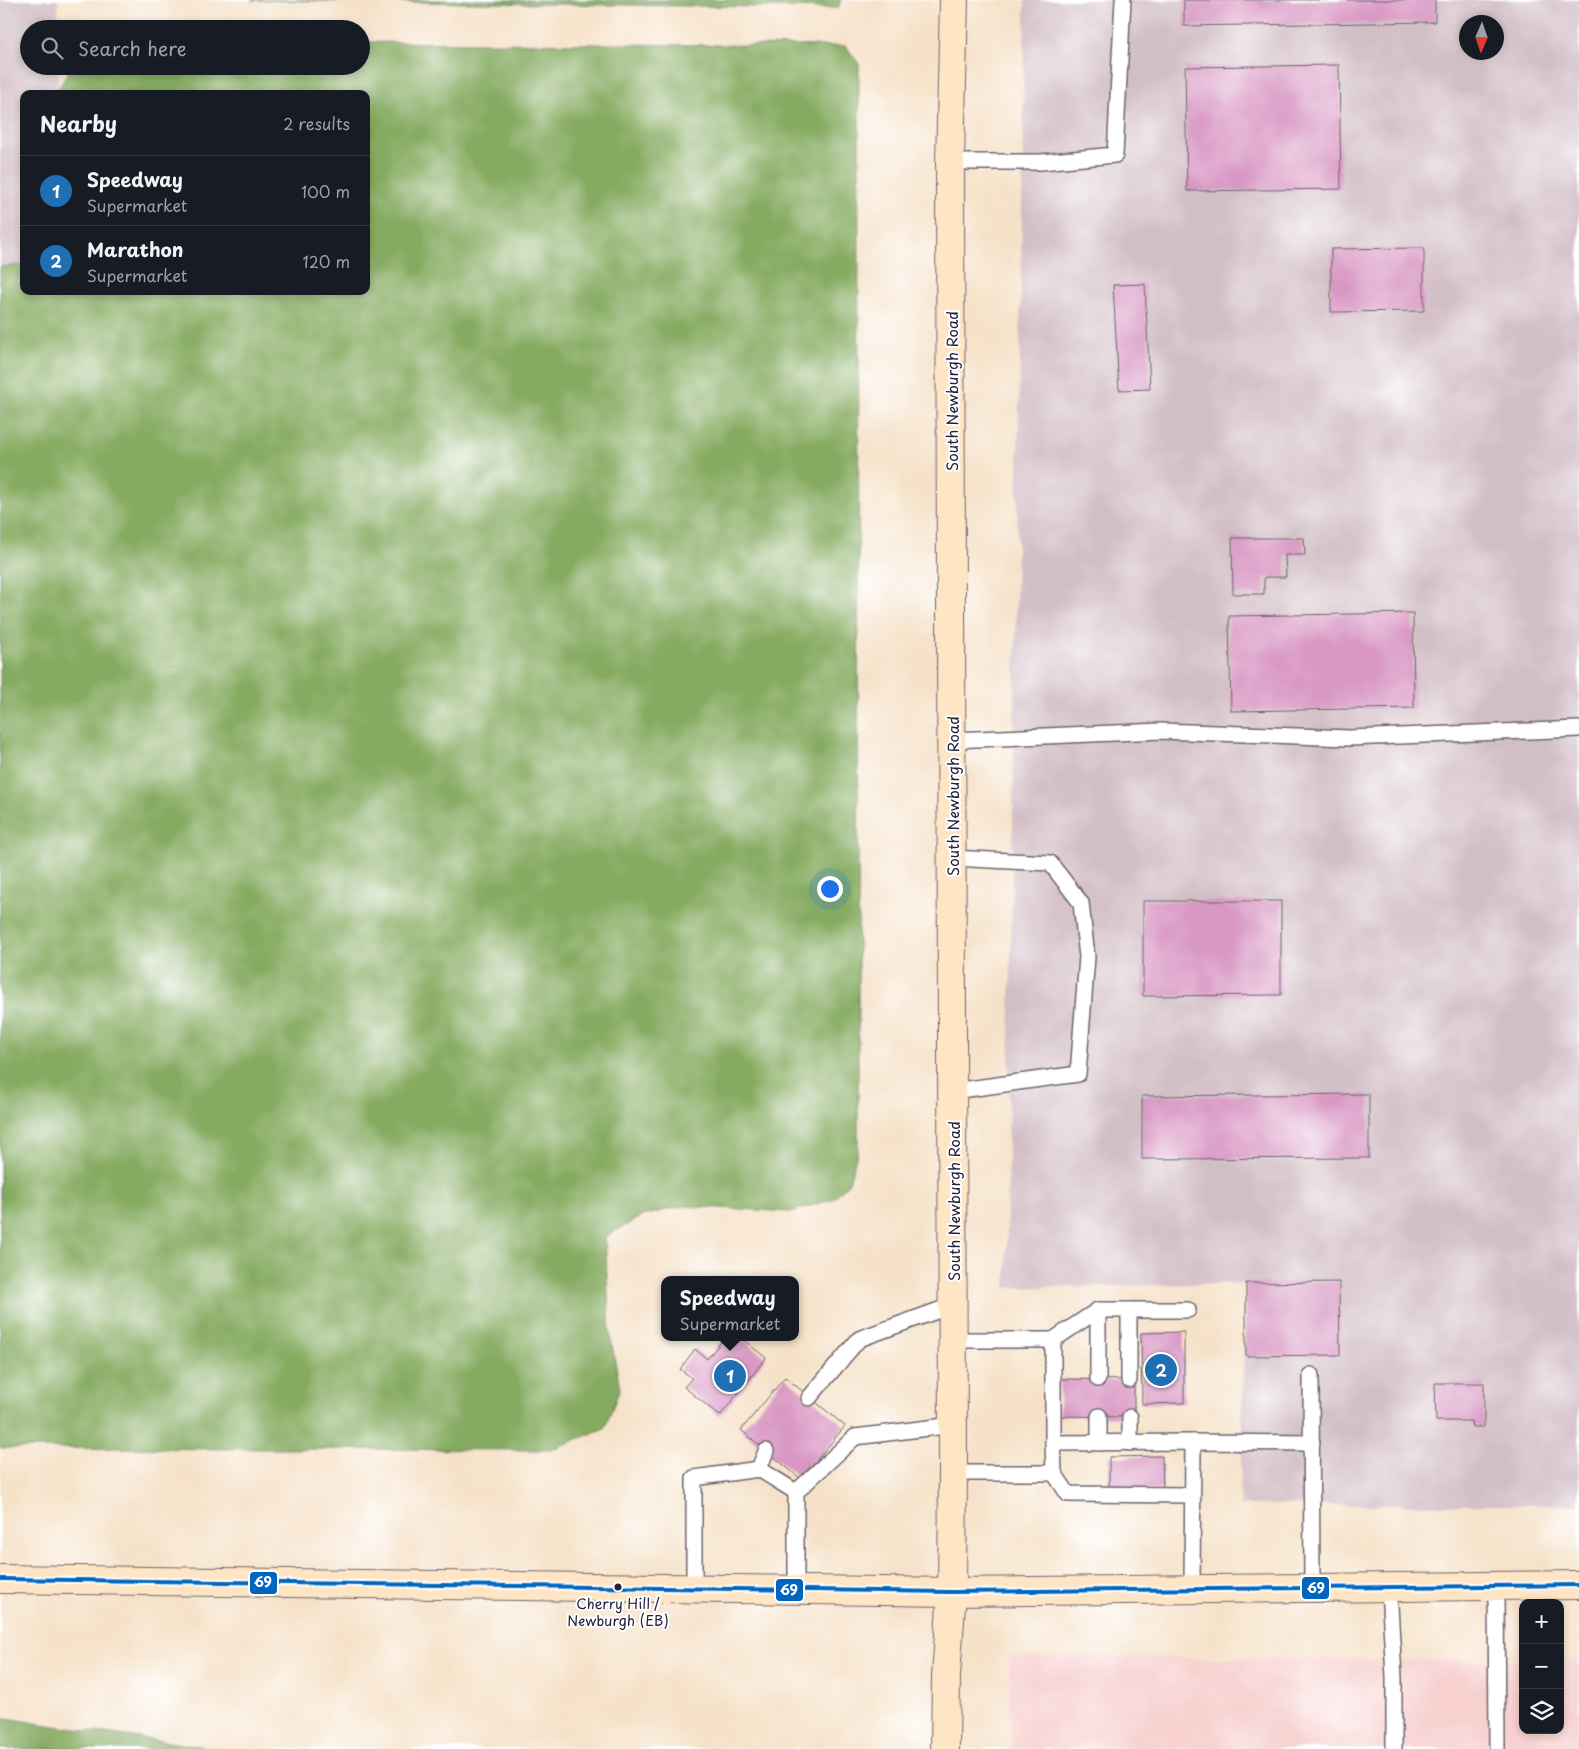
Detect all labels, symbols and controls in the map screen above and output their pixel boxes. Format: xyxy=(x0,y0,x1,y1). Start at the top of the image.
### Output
north arrow xyxy=(1459,15,1504,60)
search box xyxy=(20,20,370,75)
icon: search xyxy=(38,34,66,62)
text: Search here xyxy=(78,34,187,62)
text: Nearby xyxy=(40,107,117,139)
text: 2 results xyxy=(283,111,350,135)
text: Speedway xyxy=(87,165,183,193)
text: 1 xyxy=(52,179,60,203)
text: 100 m xyxy=(301,179,350,203)
text: Supermarket xyxy=(87,193,187,217)
text: Marathon xyxy=(87,235,184,263)
text: 2 xyxy=(50,249,62,273)
text: 120 m xyxy=(303,249,350,273)
text: Supermarket xyxy=(87,263,187,287)
street label: South Newburgh Road xyxy=(940,311,963,471)
street label: South Newburgh Road xyxy=(941,716,964,876)
your location xyxy=(817,876,843,902)
street label: South Newburgh Road xyxy=(942,1121,965,1281)
popup xyxy=(661,1276,799,1341)
text: Speedway xyxy=(680,1283,775,1311)
text: Supermarket xyxy=(680,1311,780,1335)
pin: 2 xyxy=(1145,1351,1177,1389)
pin: 1 xyxy=(714,1357,746,1395)
line badge: 69 xyxy=(249,1571,278,1595)
text: 69 xyxy=(254,1571,272,1592)
line badge: 69 xyxy=(1301,1576,1330,1600)
text: 69 xyxy=(1307,1577,1325,1598)
line badge: 69 xyxy=(775,1578,804,1602)
text: 69 xyxy=(780,1579,798,1600)
marker: Cherry Hill / Newburgh (EB) xyxy=(613,1582,623,1592)
place label: Cherry Hill / Newburgh (EB) xyxy=(567,1593,669,1631)
map controls xyxy=(1519,1599,1564,1734)
button: + xyxy=(1519,1599,1564,1644)
button: − xyxy=(1519,1644,1564,1689)
button: layers xyxy=(1519,1689,1564,1734)

